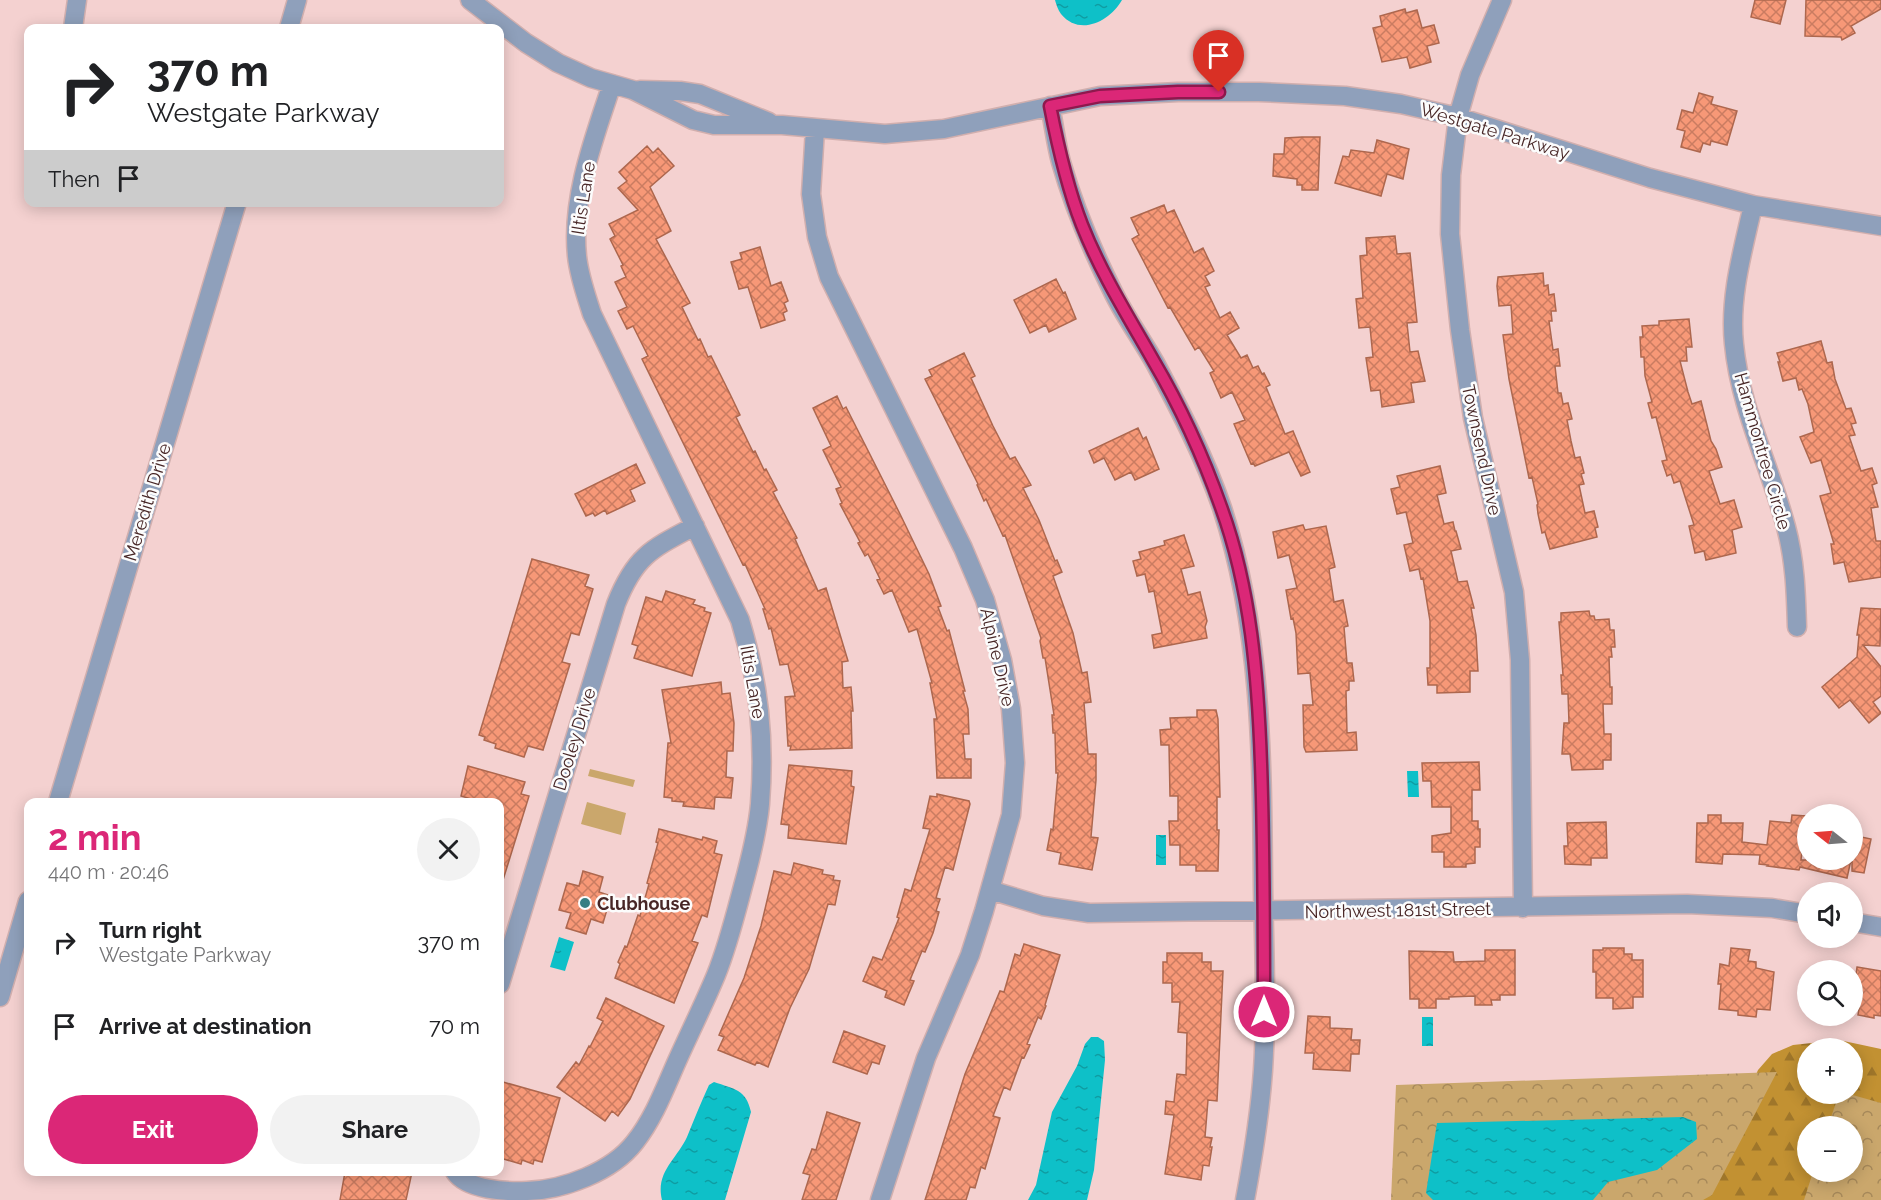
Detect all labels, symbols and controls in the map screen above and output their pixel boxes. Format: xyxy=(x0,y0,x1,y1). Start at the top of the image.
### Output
pin xyxy=(1193,30,1244,92)
icon: arrive xyxy=(1202,39,1235,72)
text: 370 m xyxy=(147,47,269,96)
icon: right xyxy=(48,48,126,126)
text: Westgate Parkway xyxy=(147,97,380,128)
street label: Westgate Parkway xyxy=(1418,98,1572,164)
street label: Iltis Lane xyxy=(567,159,599,236)
icon: arrive xyxy=(112,162,145,195)
text: Then xyxy=(48,166,100,192)
street label: Hammontree Circle xyxy=(1730,370,1796,532)
street label: Townsend Drive xyxy=(1458,383,1506,518)
street label: Meredith Drive xyxy=(119,440,175,563)
street label: Alpine Drive xyxy=(976,606,1020,709)
street label: Iltis Lane xyxy=(736,644,770,721)
street label: Dooley Drive xyxy=(548,685,600,793)
north arrow xyxy=(1797,804,1863,870)
map controls xyxy=(1797,804,1863,1182)
text: 2 min xyxy=(48,816,141,858)
button: close xyxy=(417,818,480,881)
text: 440 m · 20:46 xyxy=(48,860,169,884)
button: sound xyxy=(1797,882,1863,948)
place label: Clubhouse xyxy=(597,893,690,914)
marker: Clubhouse xyxy=(578,896,592,910)
street label: Northwest 181st Street xyxy=(1305,898,1491,922)
text: Turn right xyxy=(99,917,202,943)
icon: right xyxy=(48,926,81,959)
text: 370 m xyxy=(417,929,480,955)
text: Westgate Parkway xyxy=(99,943,271,967)
button: search xyxy=(1797,960,1863,1026)
position arrow xyxy=(1232,980,1296,1044)
icon: arrive xyxy=(48,1010,81,1043)
text: Arrive at destination xyxy=(99,1013,312,1039)
text: 70 m xyxy=(429,1013,480,1039)
button: + xyxy=(1797,1038,1863,1104)
button: Exit xyxy=(48,1095,258,1164)
button: Share xyxy=(270,1095,480,1164)
button: − xyxy=(1797,1116,1863,1182)

